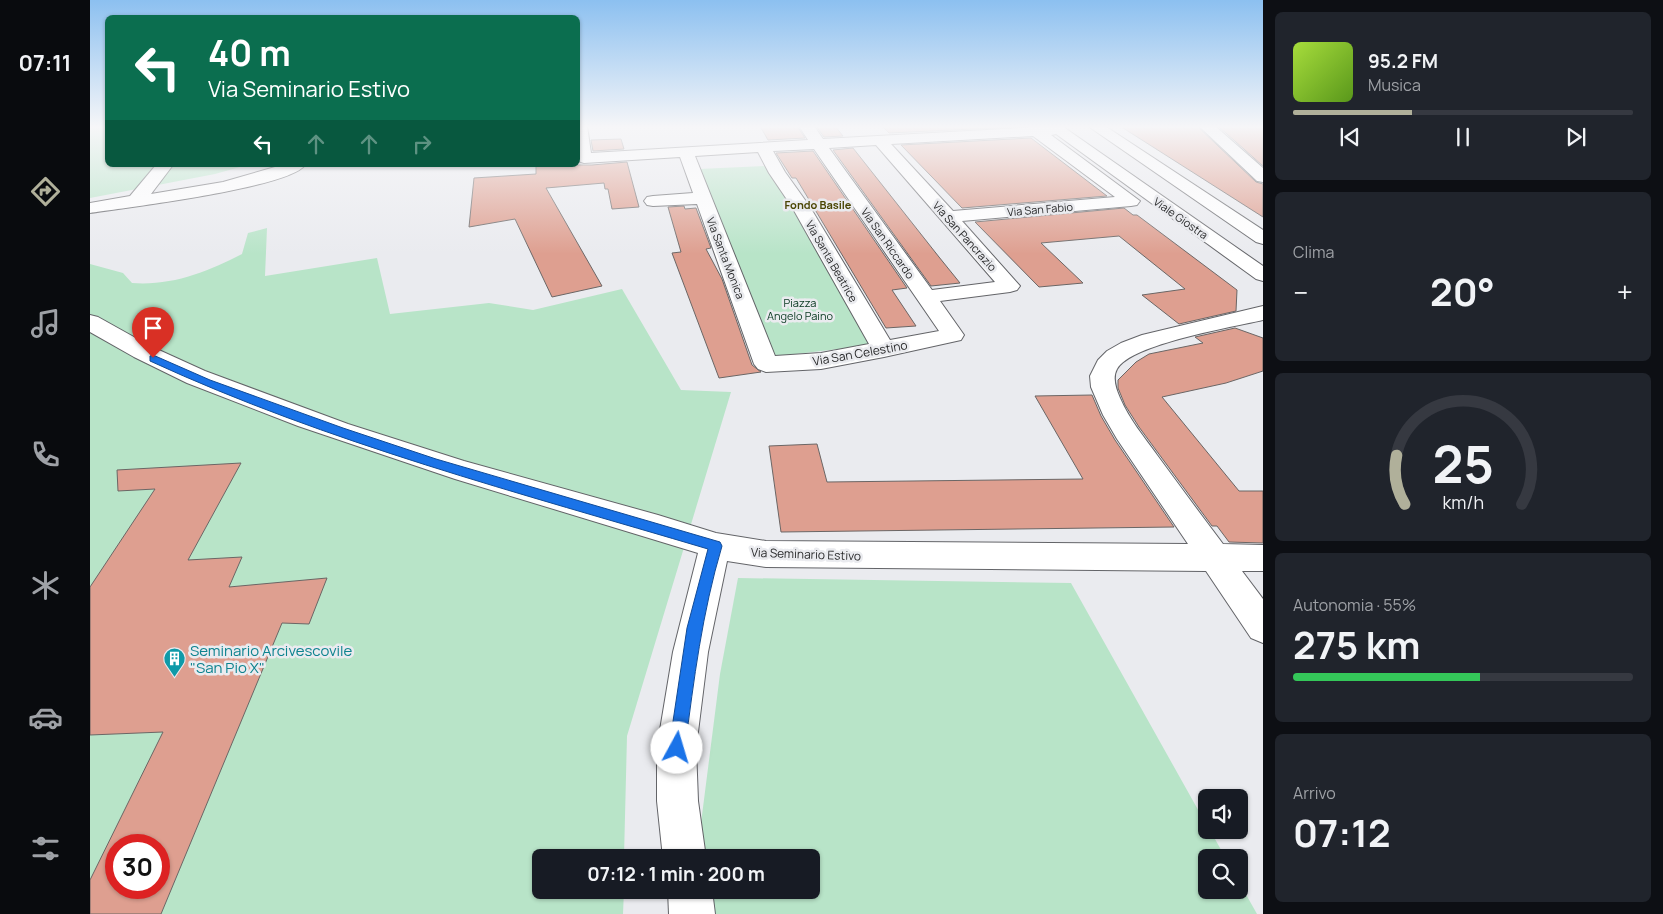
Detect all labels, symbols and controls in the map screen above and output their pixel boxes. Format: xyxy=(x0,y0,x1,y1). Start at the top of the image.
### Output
text: 40 m xyxy=(208,29,291,77)
icon: left xyxy=(125,35,190,100)
text: 07:11 xyxy=(18,48,72,78)
text: 95.2 FM xyxy=(1368,48,1438,74)
text: Via Seminario Estivo xyxy=(208,74,410,104)
text: Musica xyxy=(1368,74,1421,96)
icon: previous xyxy=(1336,123,1364,151)
icon: pause xyxy=(1449,123,1477,151)
icon: next xyxy=(1562,123,1590,151)
icon: left xyxy=(249,130,277,158)
icon: ahead xyxy=(302,130,330,158)
icon: ahead xyxy=(355,130,383,158)
icon: right xyxy=(408,130,436,158)
icon: directions xyxy=(28,174,63,209)
street label: Viale Giostra xyxy=(1151,194,1211,242)
district label: Fondo Basile xyxy=(785,197,852,212)
street label: Via San Pancrazio xyxy=(930,198,1001,274)
street label: Via San Fabio xyxy=(1006,199,1074,219)
street label: Via San Riccardo xyxy=(858,205,918,282)
street label: Via Santa Monica xyxy=(704,215,748,301)
street label: Via Santa Beatrice xyxy=(803,217,862,305)
text: Clima xyxy=(1293,241,1334,263)
text: 20° xyxy=(1430,265,1495,317)
text: − xyxy=(1293,273,1308,311)
text: + xyxy=(1617,273,1633,311)
park label: Piazza Angelo Paino xyxy=(767,295,833,323)
icon: music xyxy=(28,306,63,341)
pin xyxy=(132,307,174,358)
icon: arrive xyxy=(139,314,167,342)
street label: Via San Celestino xyxy=(811,336,909,370)
text: 25 xyxy=(1432,428,1494,499)
icon: phone xyxy=(28,437,63,472)
text: km/h xyxy=(1442,490,1484,514)
street label: Via Seminario Estivo xyxy=(751,544,861,564)
icon: climate xyxy=(28,568,63,603)
text: Autonomia · 55% xyxy=(1293,594,1416,616)
text: 275 km xyxy=(1293,618,1420,670)
place label: Seminario Arcivescovile "San Pio X" xyxy=(190,640,353,678)
building icon: Seminario Arcivescovile "San Pio X" xyxy=(162,647,186,678)
icon: car xyxy=(28,700,63,735)
position arrow xyxy=(650,721,702,773)
text: Arrivo xyxy=(1293,782,1336,804)
map controls xyxy=(1198,789,1248,899)
button: sound xyxy=(1198,789,1248,839)
text: 07:12 xyxy=(1293,806,1391,858)
icon: filters xyxy=(28,831,63,866)
speed limit sign: 30 xyxy=(105,834,170,899)
button: search xyxy=(1198,849,1248,899)
text: 07:12 · 1 min · 200 m xyxy=(587,861,765,887)

